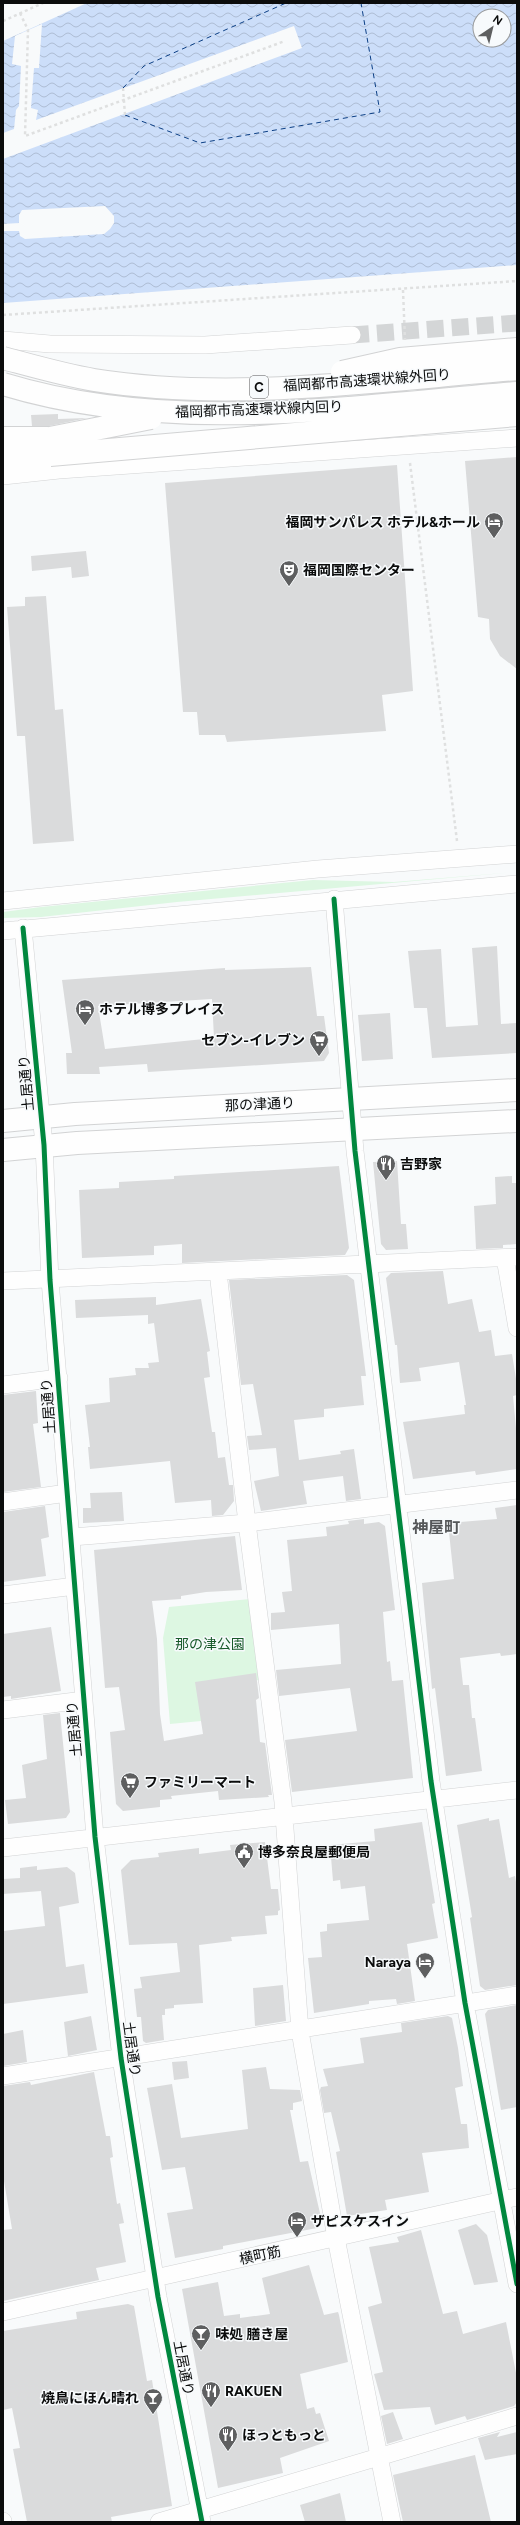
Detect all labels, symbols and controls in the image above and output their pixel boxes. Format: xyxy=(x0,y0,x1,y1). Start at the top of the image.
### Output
north arrow xyxy=(472,8,512,48)
text: N xyxy=(490,12,505,28)
street label: 福岡都市高速環状線外回り xyxy=(283,366,451,395)
road number: C xyxy=(250,376,268,398)
street label: 福岡都市高速環状線内回り xyxy=(175,398,343,421)
hotel icon: 福岡サンパレス ホテル&ホール xyxy=(483,511,505,539)
place label: 福岡サンパレス ホテル&ホール xyxy=(286,514,480,531)
theatre icon: 福岡国際センター xyxy=(278,559,300,587)
place label: 福岡国際センター xyxy=(303,562,415,579)
hotel icon: ホテル博多プレイス xyxy=(74,998,96,1026)
place label: ホテル博多プレイス xyxy=(99,1001,225,1018)
supermarket icon: セブン-イレブン xyxy=(308,1029,330,1057)
place label: セブン-イレブン xyxy=(201,1032,305,1049)
street label: 土居通り xyxy=(16,1054,37,1112)
street label: 那の津通り xyxy=(225,1094,295,1115)
restaurant icon: 吉野家 xyxy=(375,1153,397,1181)
place label: 吉野家 xyxy=(400,1156,442,1173)
street label: 土居通り xyxy=(38,1377,59,1434)
district label: 神屋町 xyxy=(412,1518,460,1537)
park label: 那の津公園 xyxy=(175,1636,245,1653)
street label: 土居通り xyxy=(64,1700,85,1758)
supermarket icon: ファミリーマート xyxy=(119,1771,141,1799)
place label: ファミリーマート xyxy=(144,1774,256,1791)
public building icon: 博多奈良屋郵便局 xyxy=(233,1841,255,1869)
place label: 博多奈良屋郵便局 xyxy=(258,1844,370,1861)
hotel icon: Naraya xyxy=(414,1951,436,1979)
place label: Naraya xyxy=(365,1954,411,1971)
street label: 土居通り xyxy=(119,2020,144,2078)
hotel icon: ザピスケスイン xyxy=(286,2210,308,2238)
place label: ザピスケスイン xyxy=(311,2213,409,2230)
street label: 横町筋 xyxy=(238,2243,282,2268)
bar icon: 味処 膳き屋 xyxy=(190,2323,212,2351)
place label: 味処 膳き屋 xyxy=(215,2326,288,2343)
street label: 土居通り xyxy=(170,2339,197,2397)
restaurant icon: RAKUEN xyxy=(200,2380,222,2408)
place label: RAKUEN xyxy=(225,2383,282,2400)
bar icon: 焼鳥にほん晴れ xyxy=(142,2387,164,2415)
place label: 焼鳥にほん晴れ xyxy=(41,2390,139,2407)
restaurant icon: ほっともっと xyxy=(217,2424,239,2452)
place label: ほっともっと xyxy=(242,2427,326,2444)

